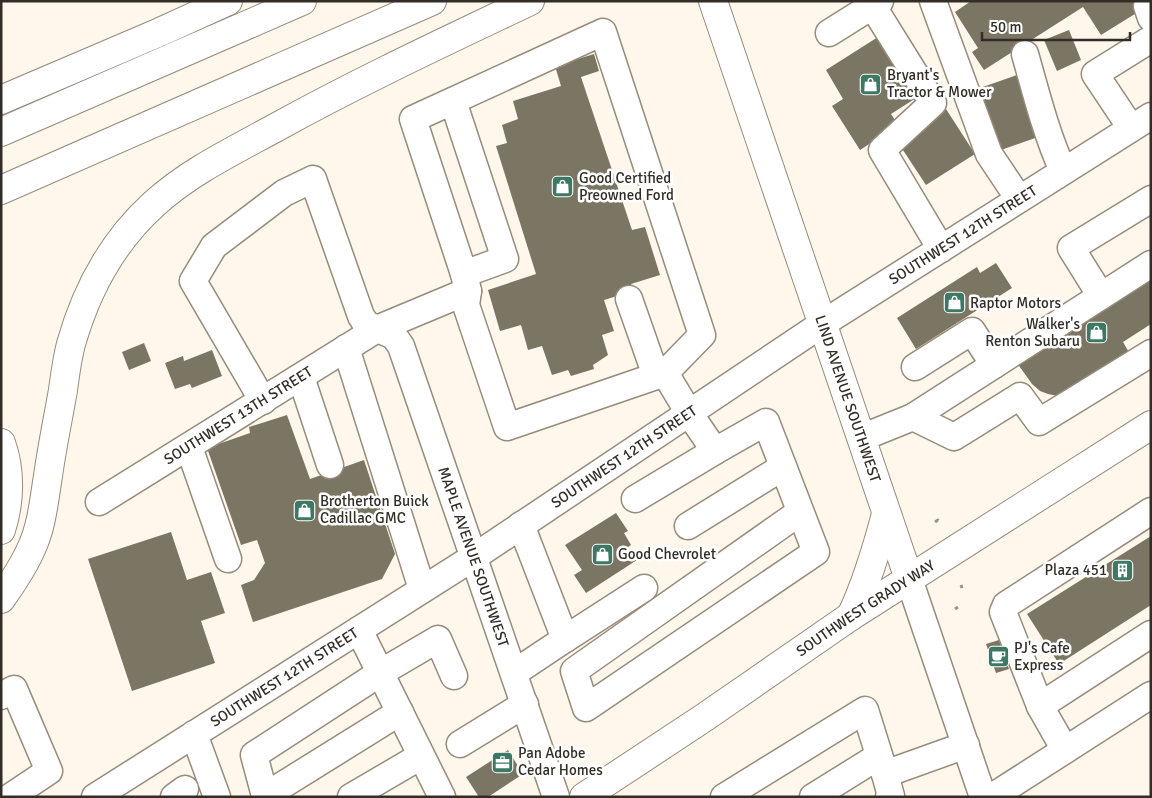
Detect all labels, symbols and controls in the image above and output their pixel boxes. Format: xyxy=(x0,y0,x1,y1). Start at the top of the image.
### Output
scale bar xyxy=(982,10,1130,42)
text: 50 m xyxy=(990,18,1021,36)
place label: Bryant's Tractor & Mower xyxy=(887,66,992,101)
shop icon: Bryant's Tractor & Mower xyxy=(859,72,883,96)
place label: Good Certified Preowned Ford xyxy=(579,169,674,204)
shop icon: Good Certified Preowned Ford xyxy=(551,175,575,199)
street label: SOUTHWEST 12TH STREET xyxy=(886,181,1041,288)
shop icon: Raptor Motors xyxy=(942,291,966,315)
place label: Raptor Motors xyxy=(970,294,1061,312)
street label: LIND AVENUE SOUTHWEST xyxy=(811,313,885,485)
place label: Walker's Renton Subaru xyxy=(985,315,1080,350)
shop icon: Walker's Renton Subaru xyxy=(1084,321,1108,345)
street label: SOUTHWEST 13TH STREET xyxy=(161,362,316,468)
street label: SOUTHWEST 12TH STREET xyxy=(548,401,701,512)
street label: MAPLE AVENUE SOUTHWEST xyxy=(434,464,513,650)
place label: Brotherton Buick Cadillac GMC xyxy=(320,492,429,527)
shop icon: Brotherton Buick Cadillac GMC xyxy=(292,498,316,522)
shop icon: Good Chevrolet xyxy=(590,542,614,566)
place label: Good Chevrolet xyxy=(618,545,716,563)
street label: SOUTHWEST GRADY WAY xyxy=(793,556,938,660)
building icon: Plaza 451 xyxy=(1111,558,1135,582)
place label: Plaza 451 xyxy=(1045,561,1107,579)
street label: SOUTHWEST 12TH STREET xyxy=(207,623,362,731)
place label: PJ's Cafe Express xyxy=(1014,639,1070,674)
cafe icon: PJ's Cafe Express xyxy=(986,645,1010,669)
place label: Pan Adobe Cedar Homes xyxy=(518,744,603,779)
office icon: Pan Adobe Cedar Homes xyxy=(490,750,514,774)

